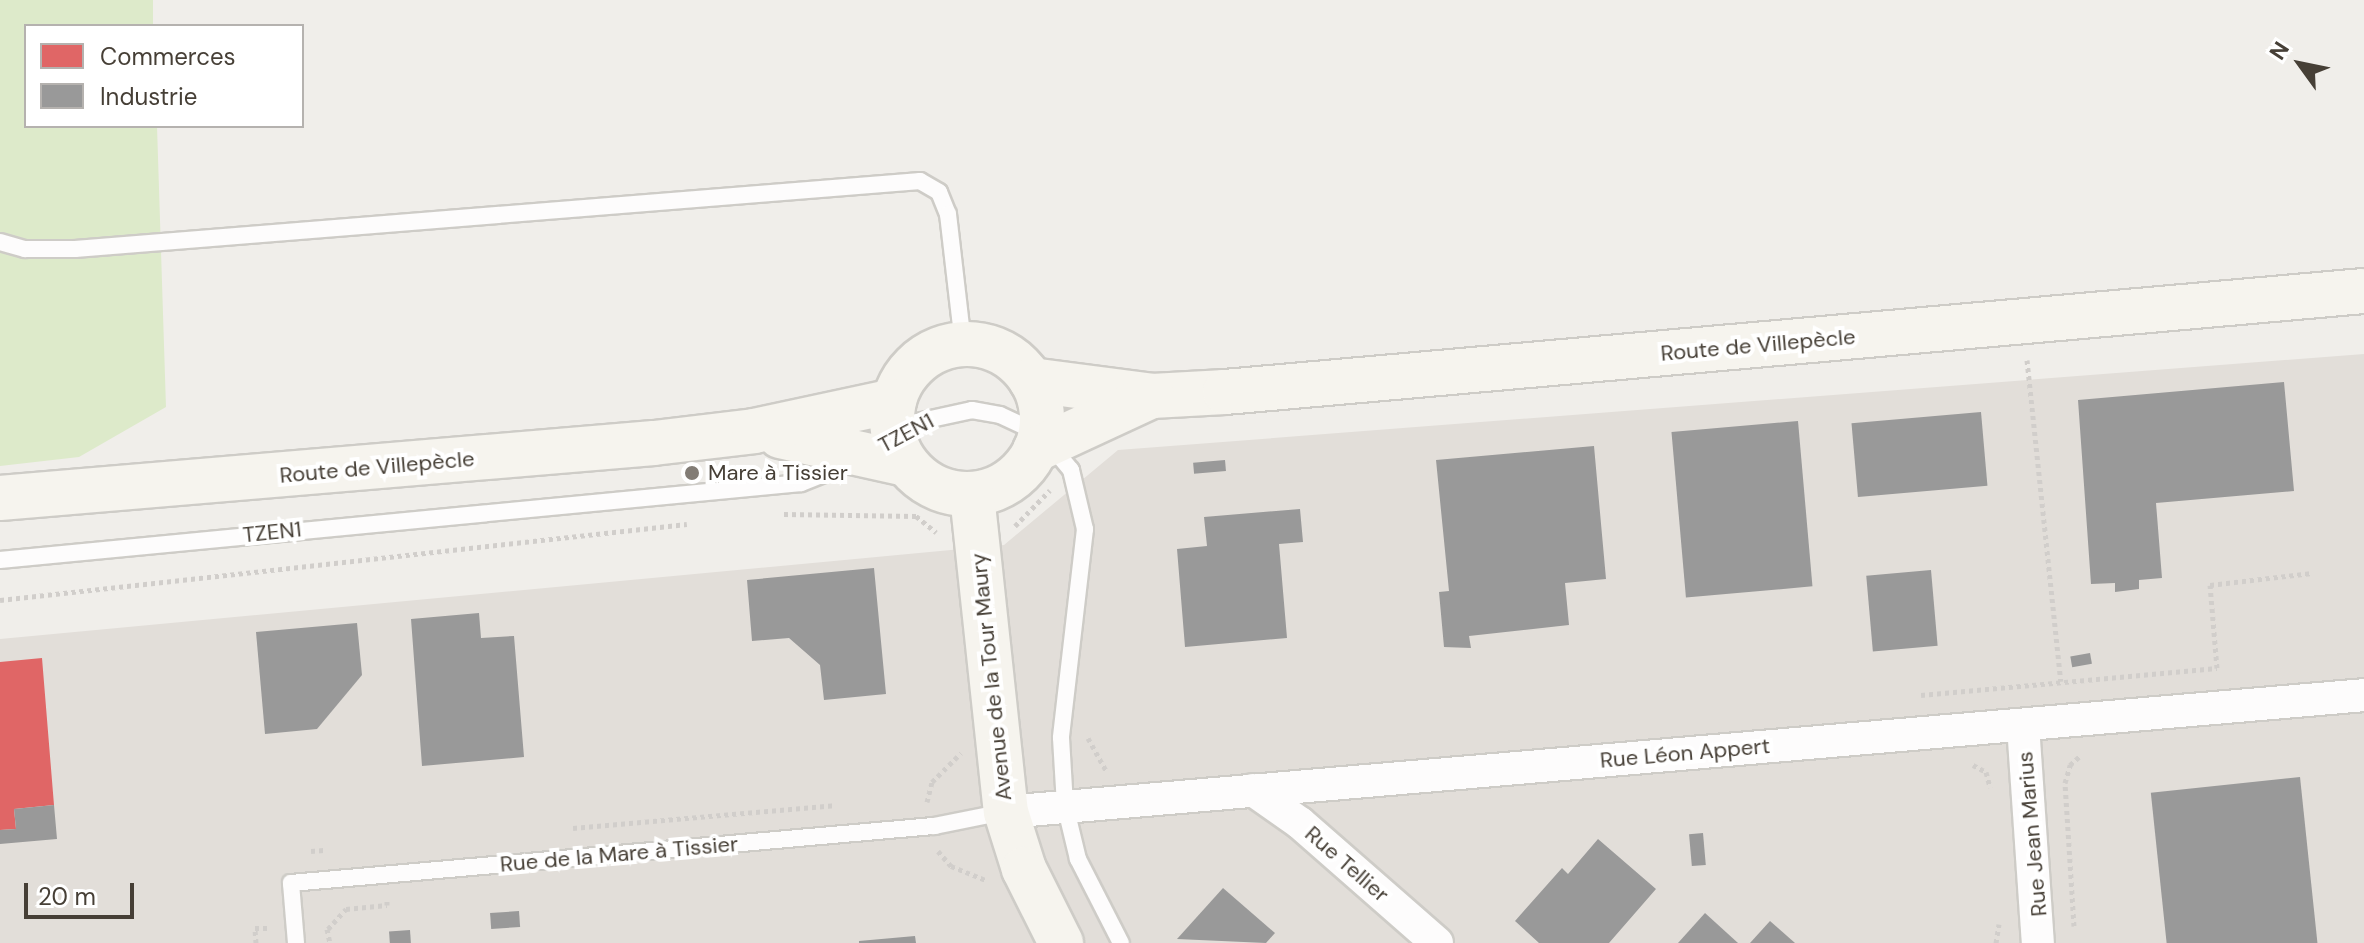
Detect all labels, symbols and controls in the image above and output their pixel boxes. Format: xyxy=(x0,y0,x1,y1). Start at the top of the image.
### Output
legend xyxy=(24,24,304,128)
north arrow xyxy=(2260,24,2340,104)
text: N xyxy=(2263,36,2296,65)
text: Commerces xyxy=(100,41,236,72)
text: Industrie xyxy=(100,81,197,112)
street label: Route de Villepècle xyxy=(1660,323,1856,367)
street label: TZEN1 xyxy=(874,408,938,458)
street label: Route de Villepècle xyxy=(279,445,475,489)
place label: Mare à Tissier xyxy=(708,460,848,486)
marker: Mare à Tissier xyxy=(683,464,701,482)
street label: TZEN1 xyxy=(241,516,303,548)
street label: Avenue de la Tour Maury xyxy=(965,552,1017,802)
street label: Rue Léon Appert xyxy=(1599,732,1771,774)
street label: Rue Jean Marius xyxy=(2012,750,2052,918)
street label: Rue Tellier xyxy=(1300,820,1394,908)
street label: Rue de la Mare à Tissier xyxy=(499,830,739,878)
scale bar xyxy=(28,867,138,917)
text: 20 m xyxy=(38,881,96,912)

